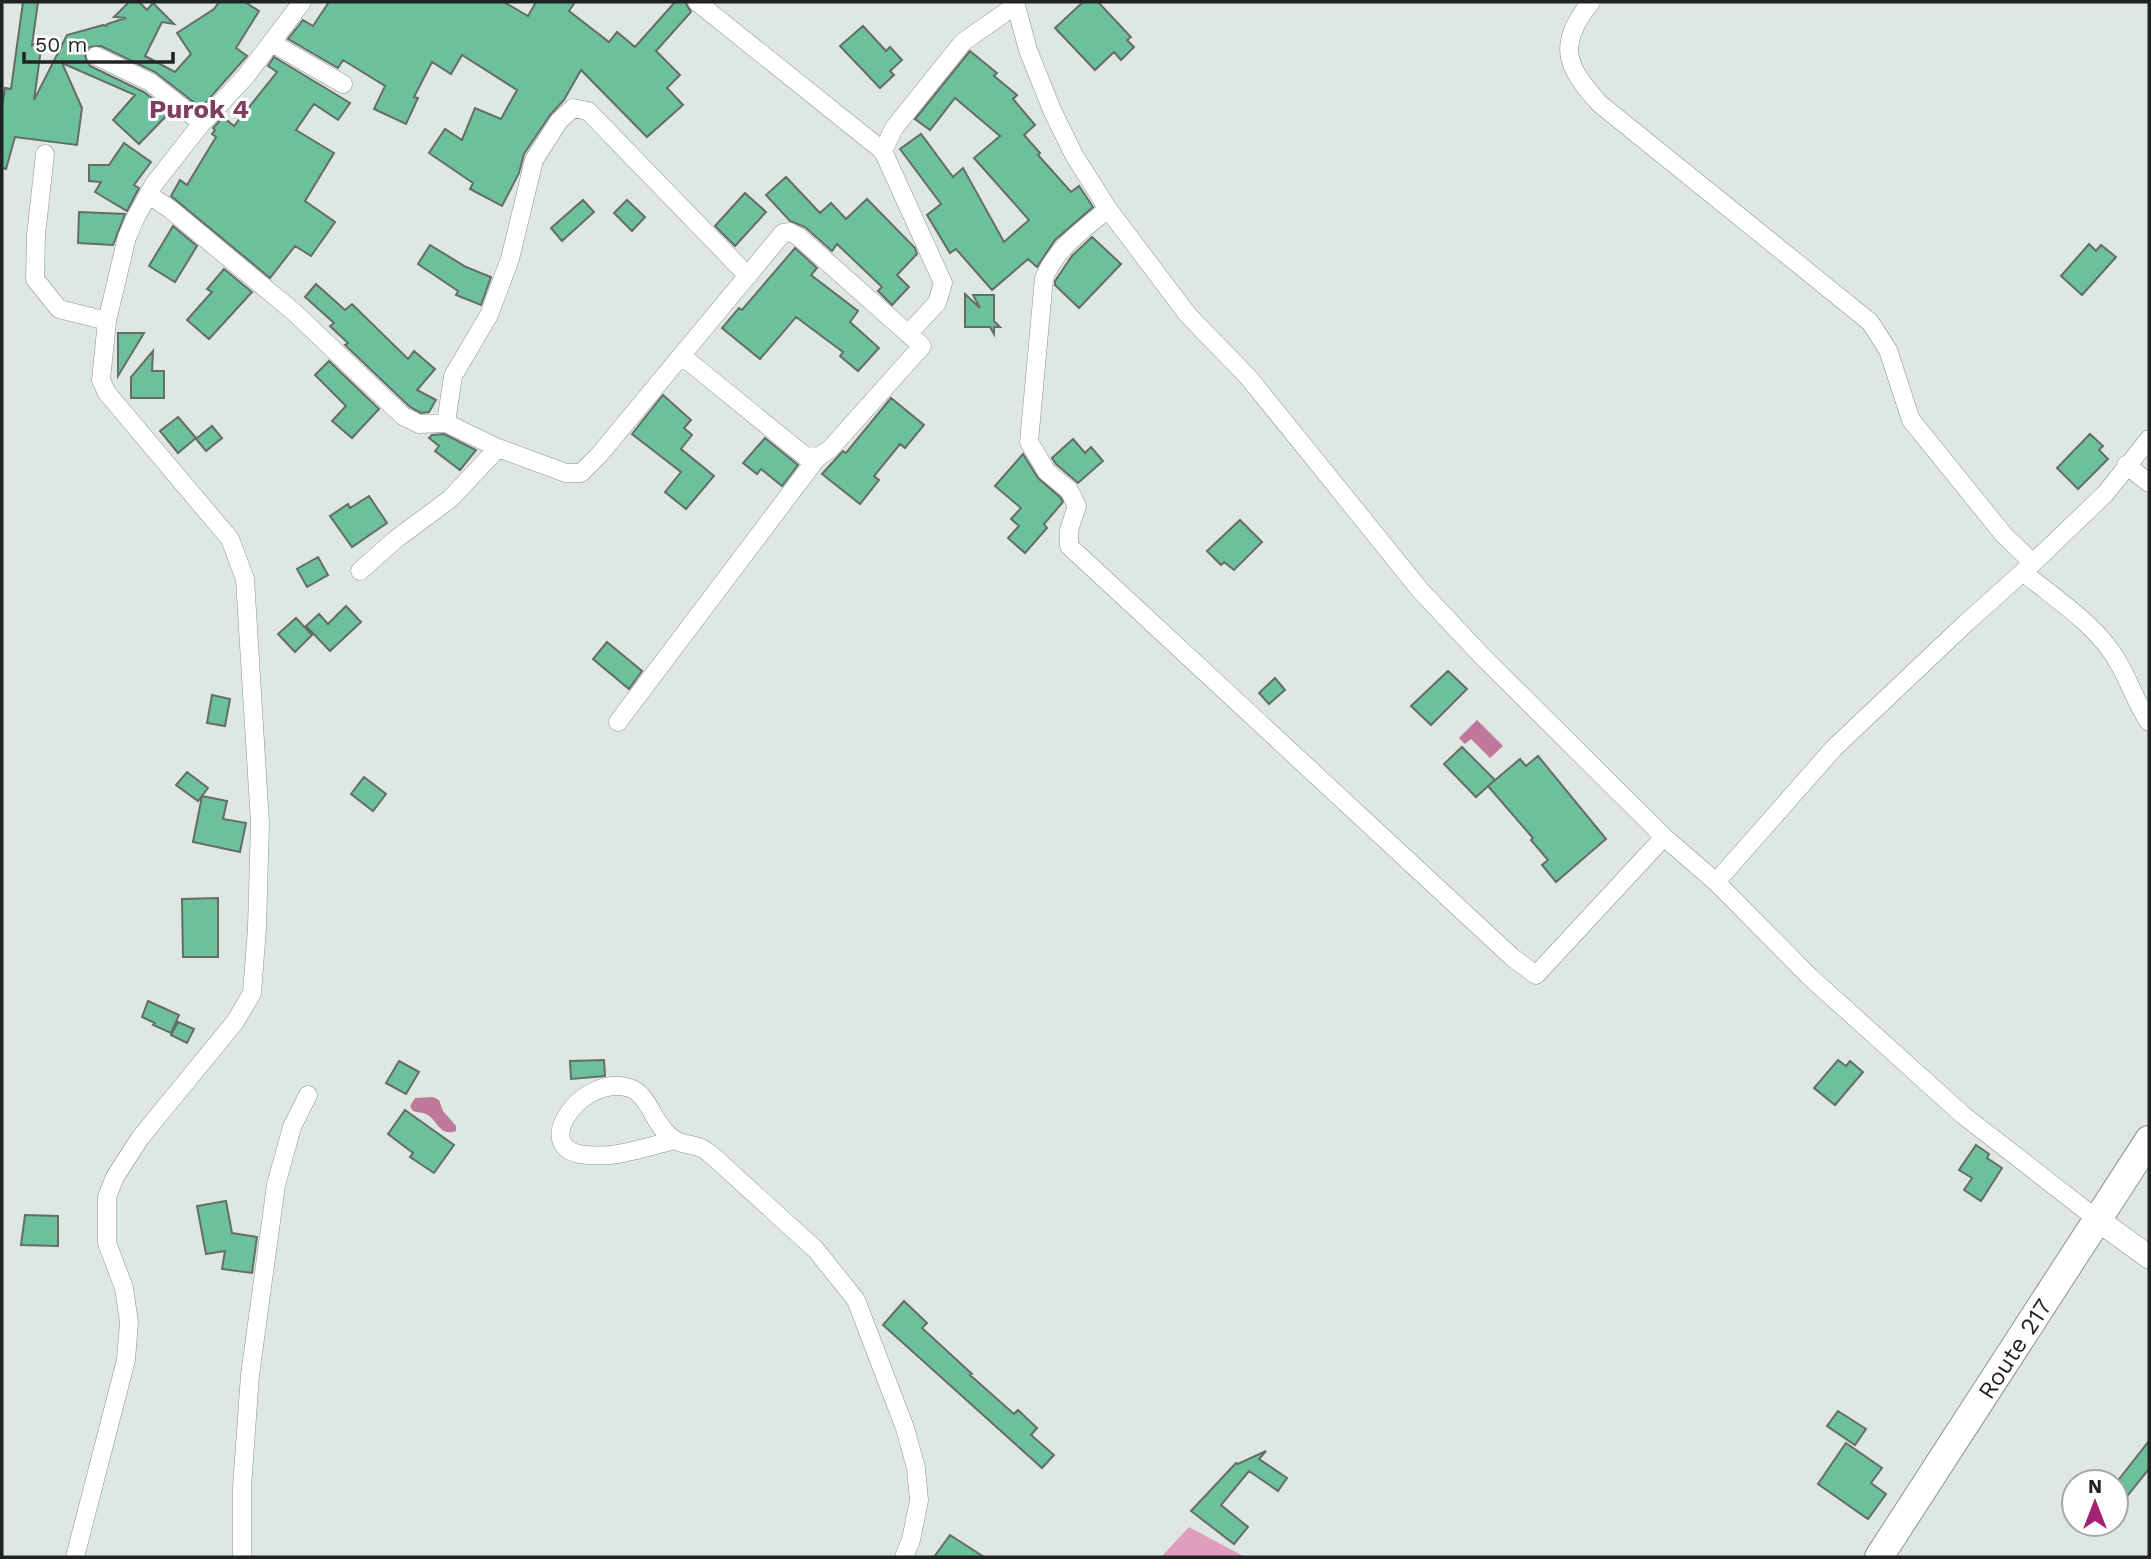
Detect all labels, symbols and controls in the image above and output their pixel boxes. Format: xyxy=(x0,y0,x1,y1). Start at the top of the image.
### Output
scale bar xyxy=(24,21,173,65)
text: 50 m xyxy=(35,32,87,57)
district label: Purok 4 xyxy=(149,94,249,124)
street label: Route 217 xyxy=(1972,1294,2058,1404)
north arrow xyxy=(2060,1468,2130,1538)
text: N xyxy=(2088,1475,2102,1498)

